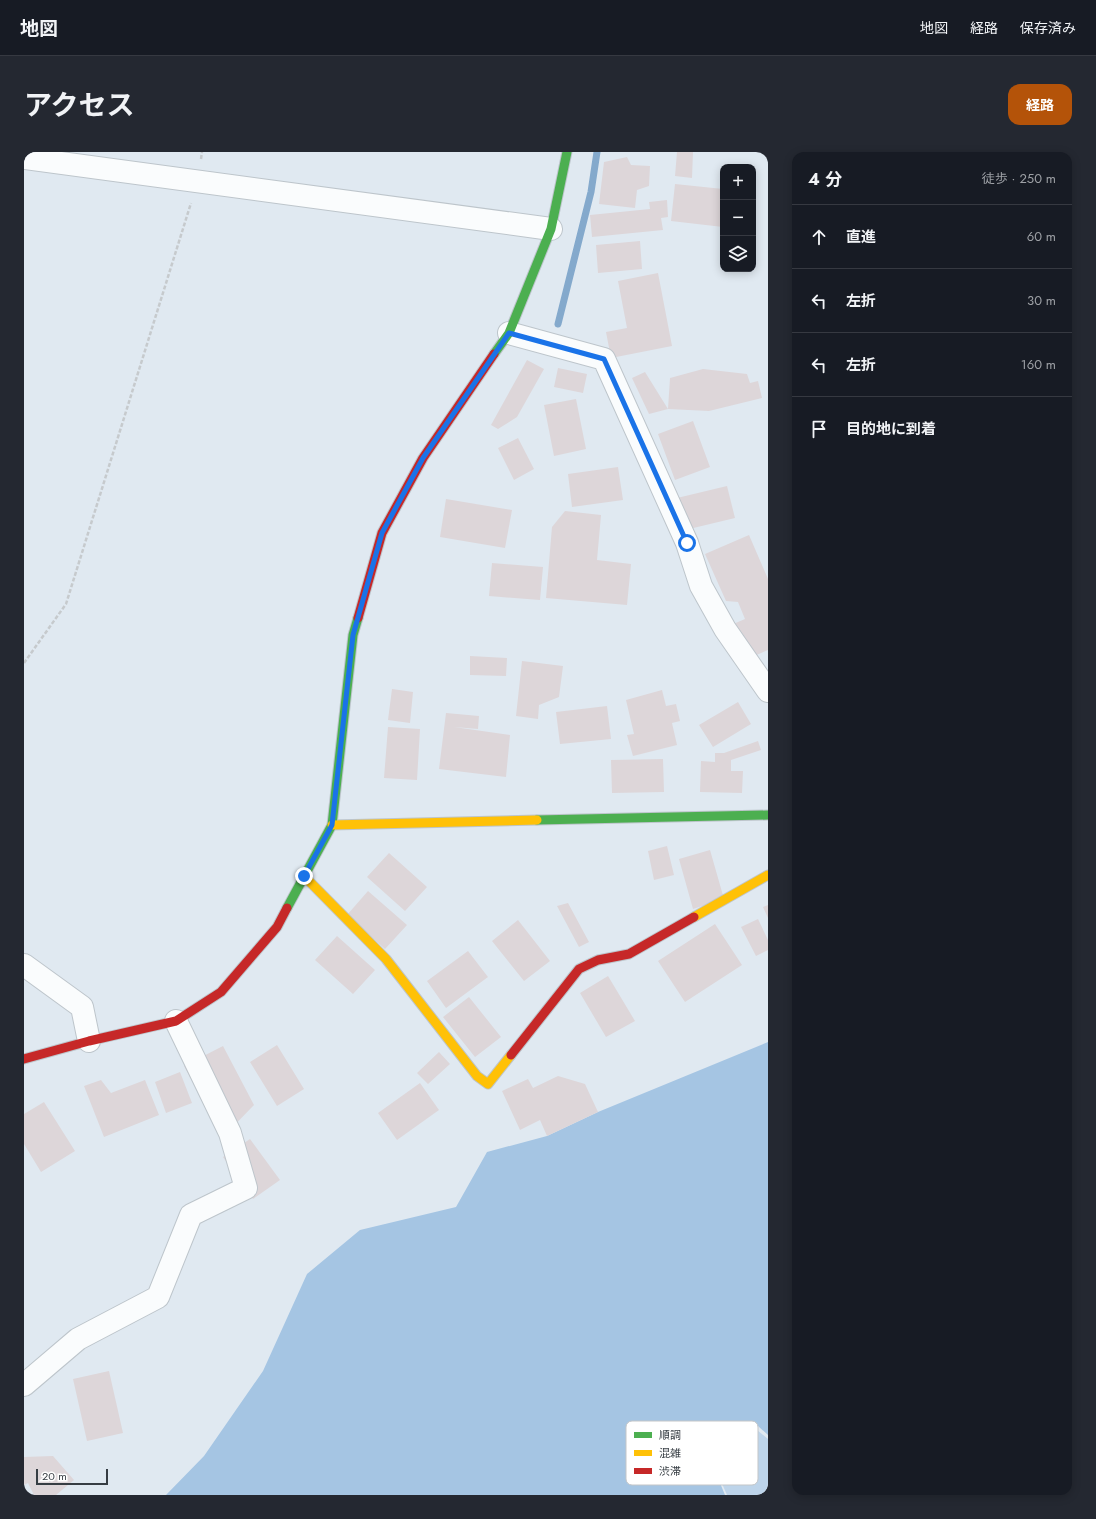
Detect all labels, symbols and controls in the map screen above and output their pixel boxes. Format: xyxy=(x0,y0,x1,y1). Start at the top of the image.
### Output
text: 地図 xyxy=(20,15,58,42)
text: 地図 xyxy=(920,18,948,38)
text: 経路 xyxy=(970,18,998,38)
text: 保存済み xyxy=(1020,18,1076,38)
button: 経路 xyxy=(1008,84,1072,125)
text: アクセス xyxy=(24,85,135,126)
map controls xyxy=(720,164,756,272)
button: + xyxy=(720,164,756,200)
text: 4 分 xyxy=(808,167,842,191)
text: 徒歩 · 250 m xyxy=(982,169,1056,188)
button: − xyxy=(720,200,756,236)
icon: ahead xyxy=(808,226,830,248)
text: 直進 xyxy=(846,226,876,248)
text: 60 m xyxy=(1027,227,1056,246)
button: layers xyxy=(720,236,756,272)
icon: left xyxy=(808,290,830,312)
text: 左折 xyxy=(846,290,876,312)
text: 30 m xyxy=(1027,291,1056,310)
icon: left xyxy=(808,354,830,376)
text: 左折 xyxy=(846,354,876,376)
text: 160 m xyxy=(1021,355,1056,374)
icon: arrive xyxy=(808,418,830,440)
text: 目的地に到着 xyxy=(846,418,936,440)
route start xyxy=(678,534,696,552)
route end xyxy=(295,867,313,885)
legend xyxy=(626,1421,758,1485)
text: 順調 xyxy=(659,1427,681,1443)
text: 混雑 xyxy=(659,1445,681,1461)
text: 渋滞 xyxy=(659,1463,681,1479)
scale bar xyxy=(36,1467,108,1486)
text: 20 m xyxy=(42,1468,67,1484)

